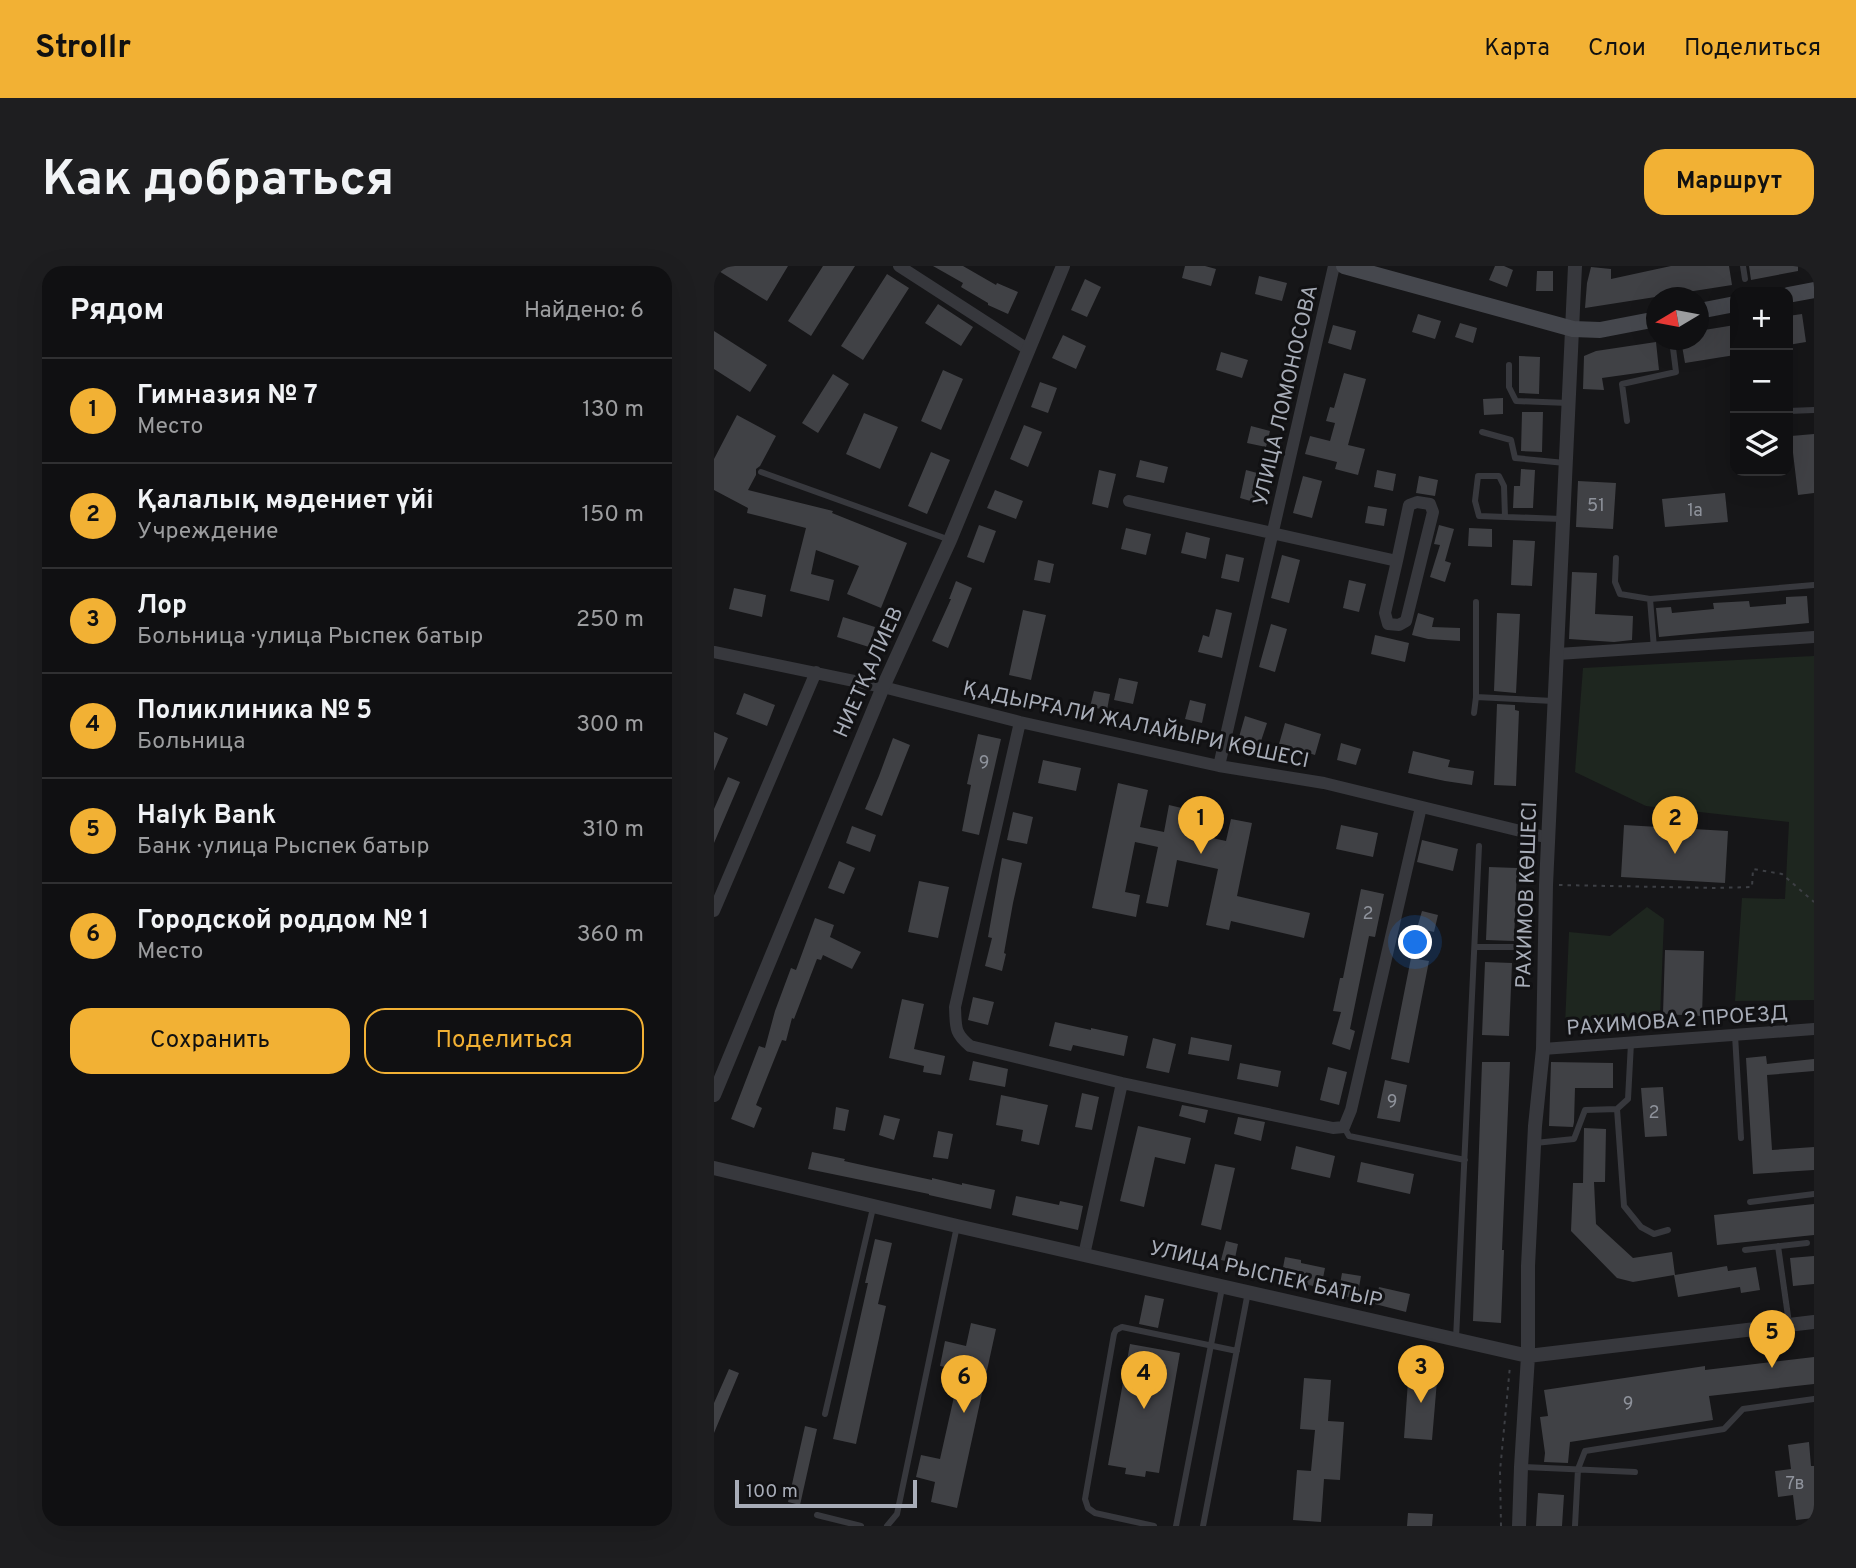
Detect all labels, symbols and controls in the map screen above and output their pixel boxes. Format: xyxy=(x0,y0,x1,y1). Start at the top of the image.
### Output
text: Strollr xyxy=(35,28,131,70)
text: Карта xyxy=(1484,34,1550,64)
text: Слои xyxy=(1588,34,1646,64)
text: Поделиться xyxy=(1684,34,1821,64)
button: Маршрут xyxy=(1644,149,1814,215)
text: Как добраться xyxy=(42,151,394,213)
street label: УЛИЦА ЛОМОНОСОВА xyxy=(1248,282,1325,508)
north arrow xyxy=(1646,287,1709,350)
map controls xyxy=(1730,287,1793,476)
button: + xyxy=(1730,287,1793,350)
text: Рядом xyxy=(70,293,164,330)
text: Найдено: 6 xyxy=(524,297,644,326)
button: − xyxy=(1730,350,1793,413)
text: Гимназия № 7 xyxy=(137,380,318,413)
text: 1 xyxy=(88,396,98,425)
text: 130 m xyxy=(582,396,644,425)
text: Место xyxy=(137,413,203,442)
button: layers xyxy=(1730,413,1793,476)
text: Қалалық мәдениет үйі xyxy=(137,485,434,518)
house number: 51 xyxy=(1587,495,1605,518)
house number: 1а xyxy=(1687,500,1703,523)
text: 2 xyxy=(86,501,100,530)
text: 150 m xyxy=(582,501,644,530)
text: Учреждение xyxy=(137,518,279,547)
text: Лор xyxy=(137,590,187,623)
street label: НИЕТҚАЛИЕВ xyxy=(828,603,910,742)
text: 3 xyxy=(86,606,100,635)
text: 250 m xyxy=(576,606,644,635)
text: Больница · улица Рыспек батыр xyxy=(137,623,483,652)
street label: ҚАДЫРҒАЛИ ЖАЛАЙЫРИ КӨШЕСІ xyxy=(960,675,1311,775)
text: Поликлиника № 5 xyxy=(137,695,372,728)
text: 4 xyxy=(86,711,100,740)
text: 300 m xyxy=(576,711,644,740)
text: Больница xyxy=(137,728,245,757)
house number: 9 xyxy=(979,752,989,775)
pin: 1 xyxy=(1178,796,1224,854)
pin: 2 xyxy=(1652,796,1698,854)
text: Halyk Bank xyxy=(137,800,276,833)
street label: РАХИМОВ КӨШЕСІ xyxy=(1511,801,1544,989)
text: 5 xyxy=(86,816,100,845)
text: 310 m xyxy=(582,816,644,845)
text: Банк · улица Рыспек батыр xyxy=(137,833,429,862)
house number: 2 xyxy=(1362,903,1374,926)
text: Городской роддом № 1 xyxy=(137,905,429,938)
text: 6 xyxy=(86,921,100,950)
text: 360 m xyxy=(577,921,644,950)
your location xyxy=(1398,925,1432,959)
text: Место xyxy=(137,938,203,967)
street label: РАХИМОВА 2 ПРОЕЗД xyxy=(1565,1000,1789,1043)
button: Сохранить xyxy=(70,1008,350,1074)
button: Поделиться xyxy=(364,1008,644,1074)
house number: 9 xyxy=(1387,1091,1397,1114)
house number: 2 xyxy=(1648,1102,1660,1125)
street label: УЛИЦА РЫСПЕК БАТЫР xyxy=(1147,1236,1385,1315)
pin: 5 xyxy=(1749,1310,1795,1368)
pin: 3 xyxy=(1398,1345,1444,1403)
pin: 4 xyxy=(1121,1351,1167,1409)
pin: 6 xyxy=(941,1355,987,1413)
house number: 9 xyxy=(1623,1393,1633,1416)
house number: 7в xyxy=(1785,1473,1805,1496)
scale bar xyxy=(735,1477,917,1509)
text: 100 m xyxy=(746,1480,798,1504)

